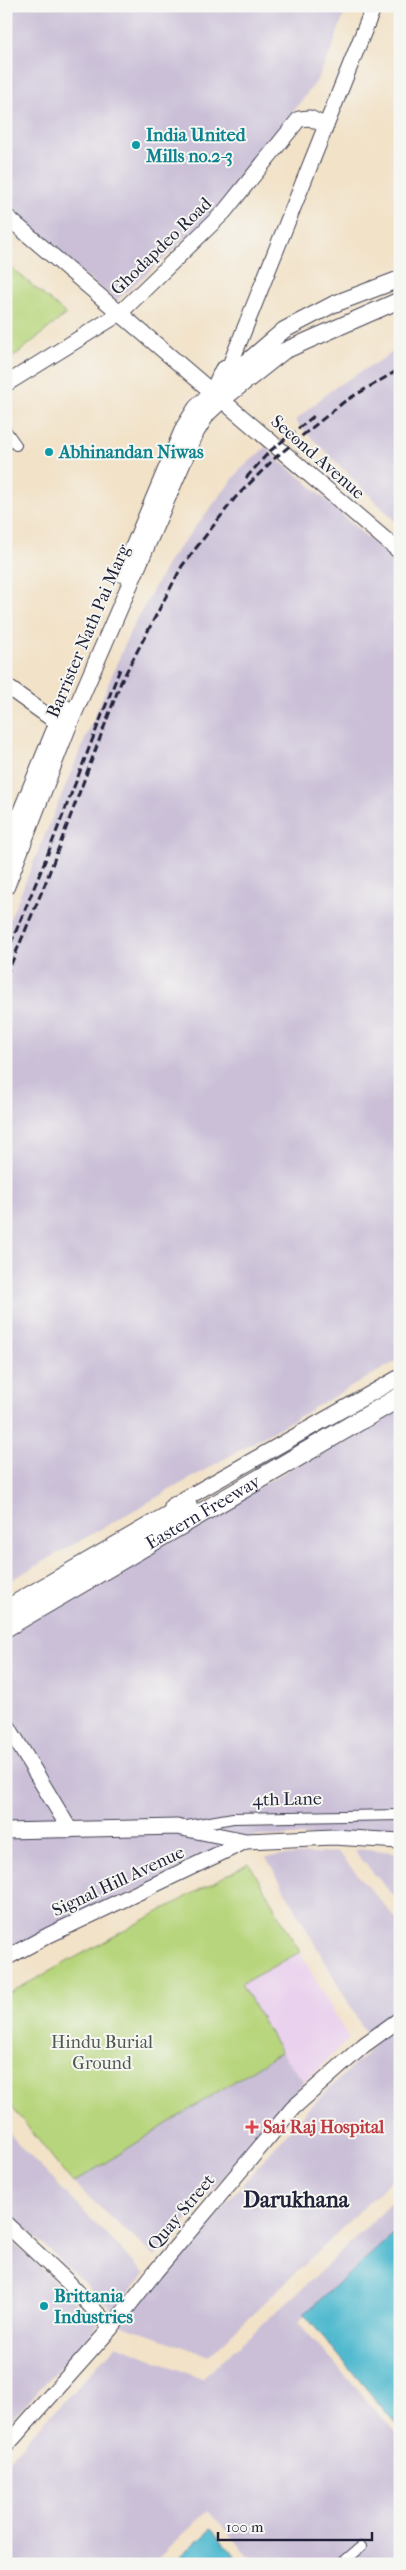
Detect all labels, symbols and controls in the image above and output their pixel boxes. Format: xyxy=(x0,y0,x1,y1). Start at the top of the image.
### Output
place label: India United Mills no.2-3 xyxy=(145,125,247,167)
marker: India United Mills no.2-3 xyxy=(130,139,142,151)
street label: Ghodapdeo Road xyxy=(107,193,216,300)
street label: Second Avenue xyxy=(267,411,369,504)
place label: Abhinandan Niwas xyxy=(58,442,204,463)
marker: Abhinandan Niwas xyxy=(43,446,55,458)
street label: Barrister Nath Pai Marg xyxy=(42,541,135,721)
street label: Eastern Freeway xyxy=(142,1470,265,1554)
street label: 4th Lane xyxy=(252,1788,322,1811)
street label: Signal Hill Avenue xyxy=(49,1842,188,1921)
park label: Hindu Burial Ground xyxy=(51,2032,153,2074)
place label: Sai Raj Hospital xyxy=(263,2117,385,2138)
marker: Sai Raj Hospital xyxy=(245,2120,259,2134)
street label: Quay Street xyxy=(143,2169,220,2255)
district label: Darukhana xyxy=(243,2187,350,2213)
place label: Brittania Industries xyxy=(54,2286,133,2328)
marker: Brittania Industries xyxy=(38,2300,50,2312)
scale bar xyxy=(218,2510,372,2542)
text: 100 m xyxy=(226,2518,264,2536)

